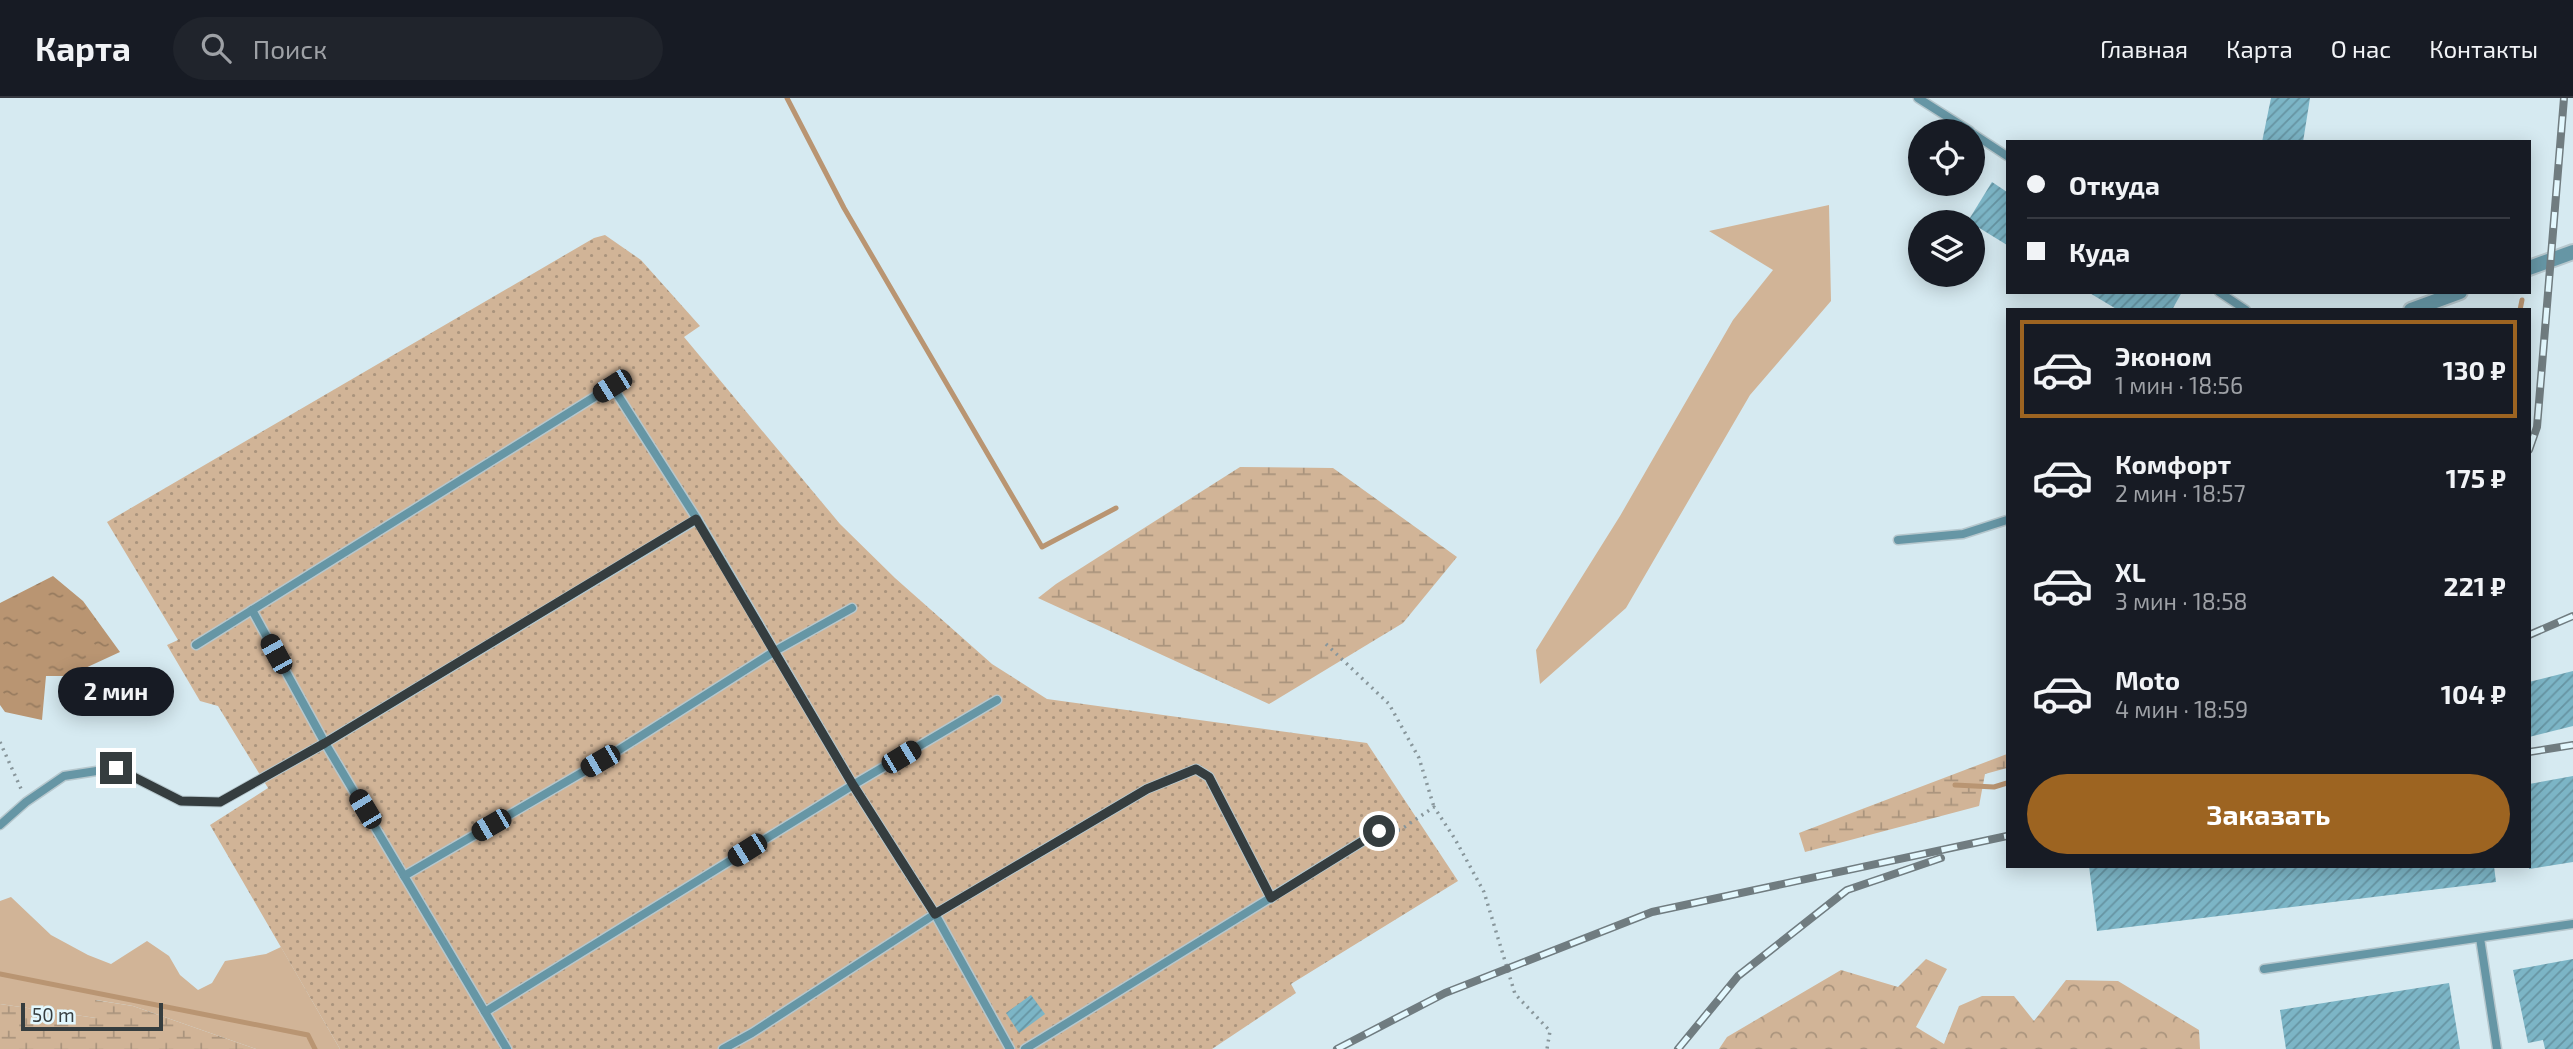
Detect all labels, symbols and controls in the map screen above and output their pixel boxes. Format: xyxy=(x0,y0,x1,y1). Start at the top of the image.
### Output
search box xyxy=(173,17,663,80)
text: Карта xyxy=(35,28,131,68)
icon: search xyxy=(197,29,235,67)
text: Поиск xyxy=(253,33,327,64)
text: Главная xyxy=(2100,34,2188,63)
text: Карта xyxy=(2226,34,2293,63)
text: О нас xyxy=(2331,34,2391,63)
text: Контакты xyxy=(2429,34,2538,63)
map controls xyxy=(1908,119,1985,287)
button: locate xyxy=(1908,119,1985,196)
text: Откуда xyxy=(2069,169,2160,200)
button: layers xyxy=(1908,210,1985,287)
text: Куда xyxy=(2069,236,2130,267)
icon: car xyxy=(2031,338,2094,401)
text: Эконом xyxy=(2115,340,2212,371)
text: 130 ₽ xyxy=(2443,354,2506,385)
car xyxy=(589,366,636,406)
text: 1 мин · 18:56 xyxy=(2115,371,2243,399)
icon: car xyxy=(2031,446,2094,509)
text: Комфорт xyxy=(2115,448,2231,479)
text: 175 ₽ xyxy=(2446,462,2506,493)
text: 2 мин · 18:57 xyxy=(2115,479,2245,507)
icon: car xyxy=(2031,554,2094,617)
text: XL xyxy=(2115,556,2146,587)
text: 221 ₽ xyxy=(2444,570,2506,601)
text: 3 мин · 18:58 xyxy=(2115,587,2248,615)
car xyxy=(257,631,296,677)
icon: car xyxy=(2031,662,2094,725)
text: Moto xyxy=(2115,664,2180,695)
callout: 2 мин xyxy=(58,666,174,716)
text: 2 мин xyxy=(84,677,148,705)
text: 104 ₽ xyxy=(2441,678,2506,709)
text: 4 мин · 18:59 xyxy=(2115,695,2248,723)
car xyxy=(878,737,925,777)
car xyxy=(577,741,624,781)
route end xyxy=(100,752,132,784)
button: Заказать xyxy=(2027,774,2510,854)
car xyxy=(346,786,385,832)
car xyxy=(468,805,515,845)
route start xyxy=(1363,815,1395,847)
car xyxy=(724,830,771,870)
scale bar xyxy=(21,1000,163,1032)
text: 50 m xyxy=(32,1003,75,1026)

